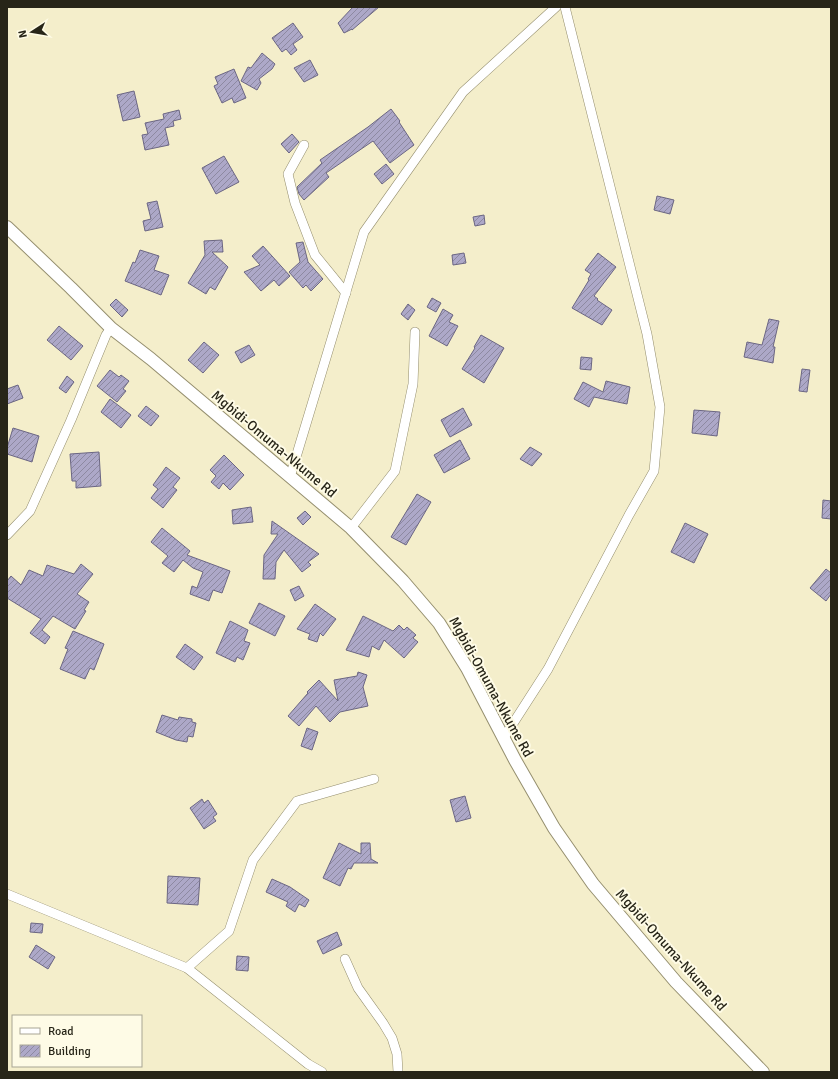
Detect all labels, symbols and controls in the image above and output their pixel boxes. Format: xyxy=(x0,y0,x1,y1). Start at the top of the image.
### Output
north arrow xyxy=(12,12,52,52)
text: N xyxy=(16,29,30,39)
street label: Mgbidi-Omuma-Nkume Rd xyxy=(208,387,340,501)
street label: Mgbidi-Omuma-Nkume Rd xyxy=(445,614,537,760)
street label: Mgbidi-Omuma-Nkume Rd xyxy=(612,886,730,1014)
legend xyxy=(12,1015,142,1067)
text: Road xyxy=(48,1024,74,1039)
text: Building xyxy=(48,1044,91,1059)

